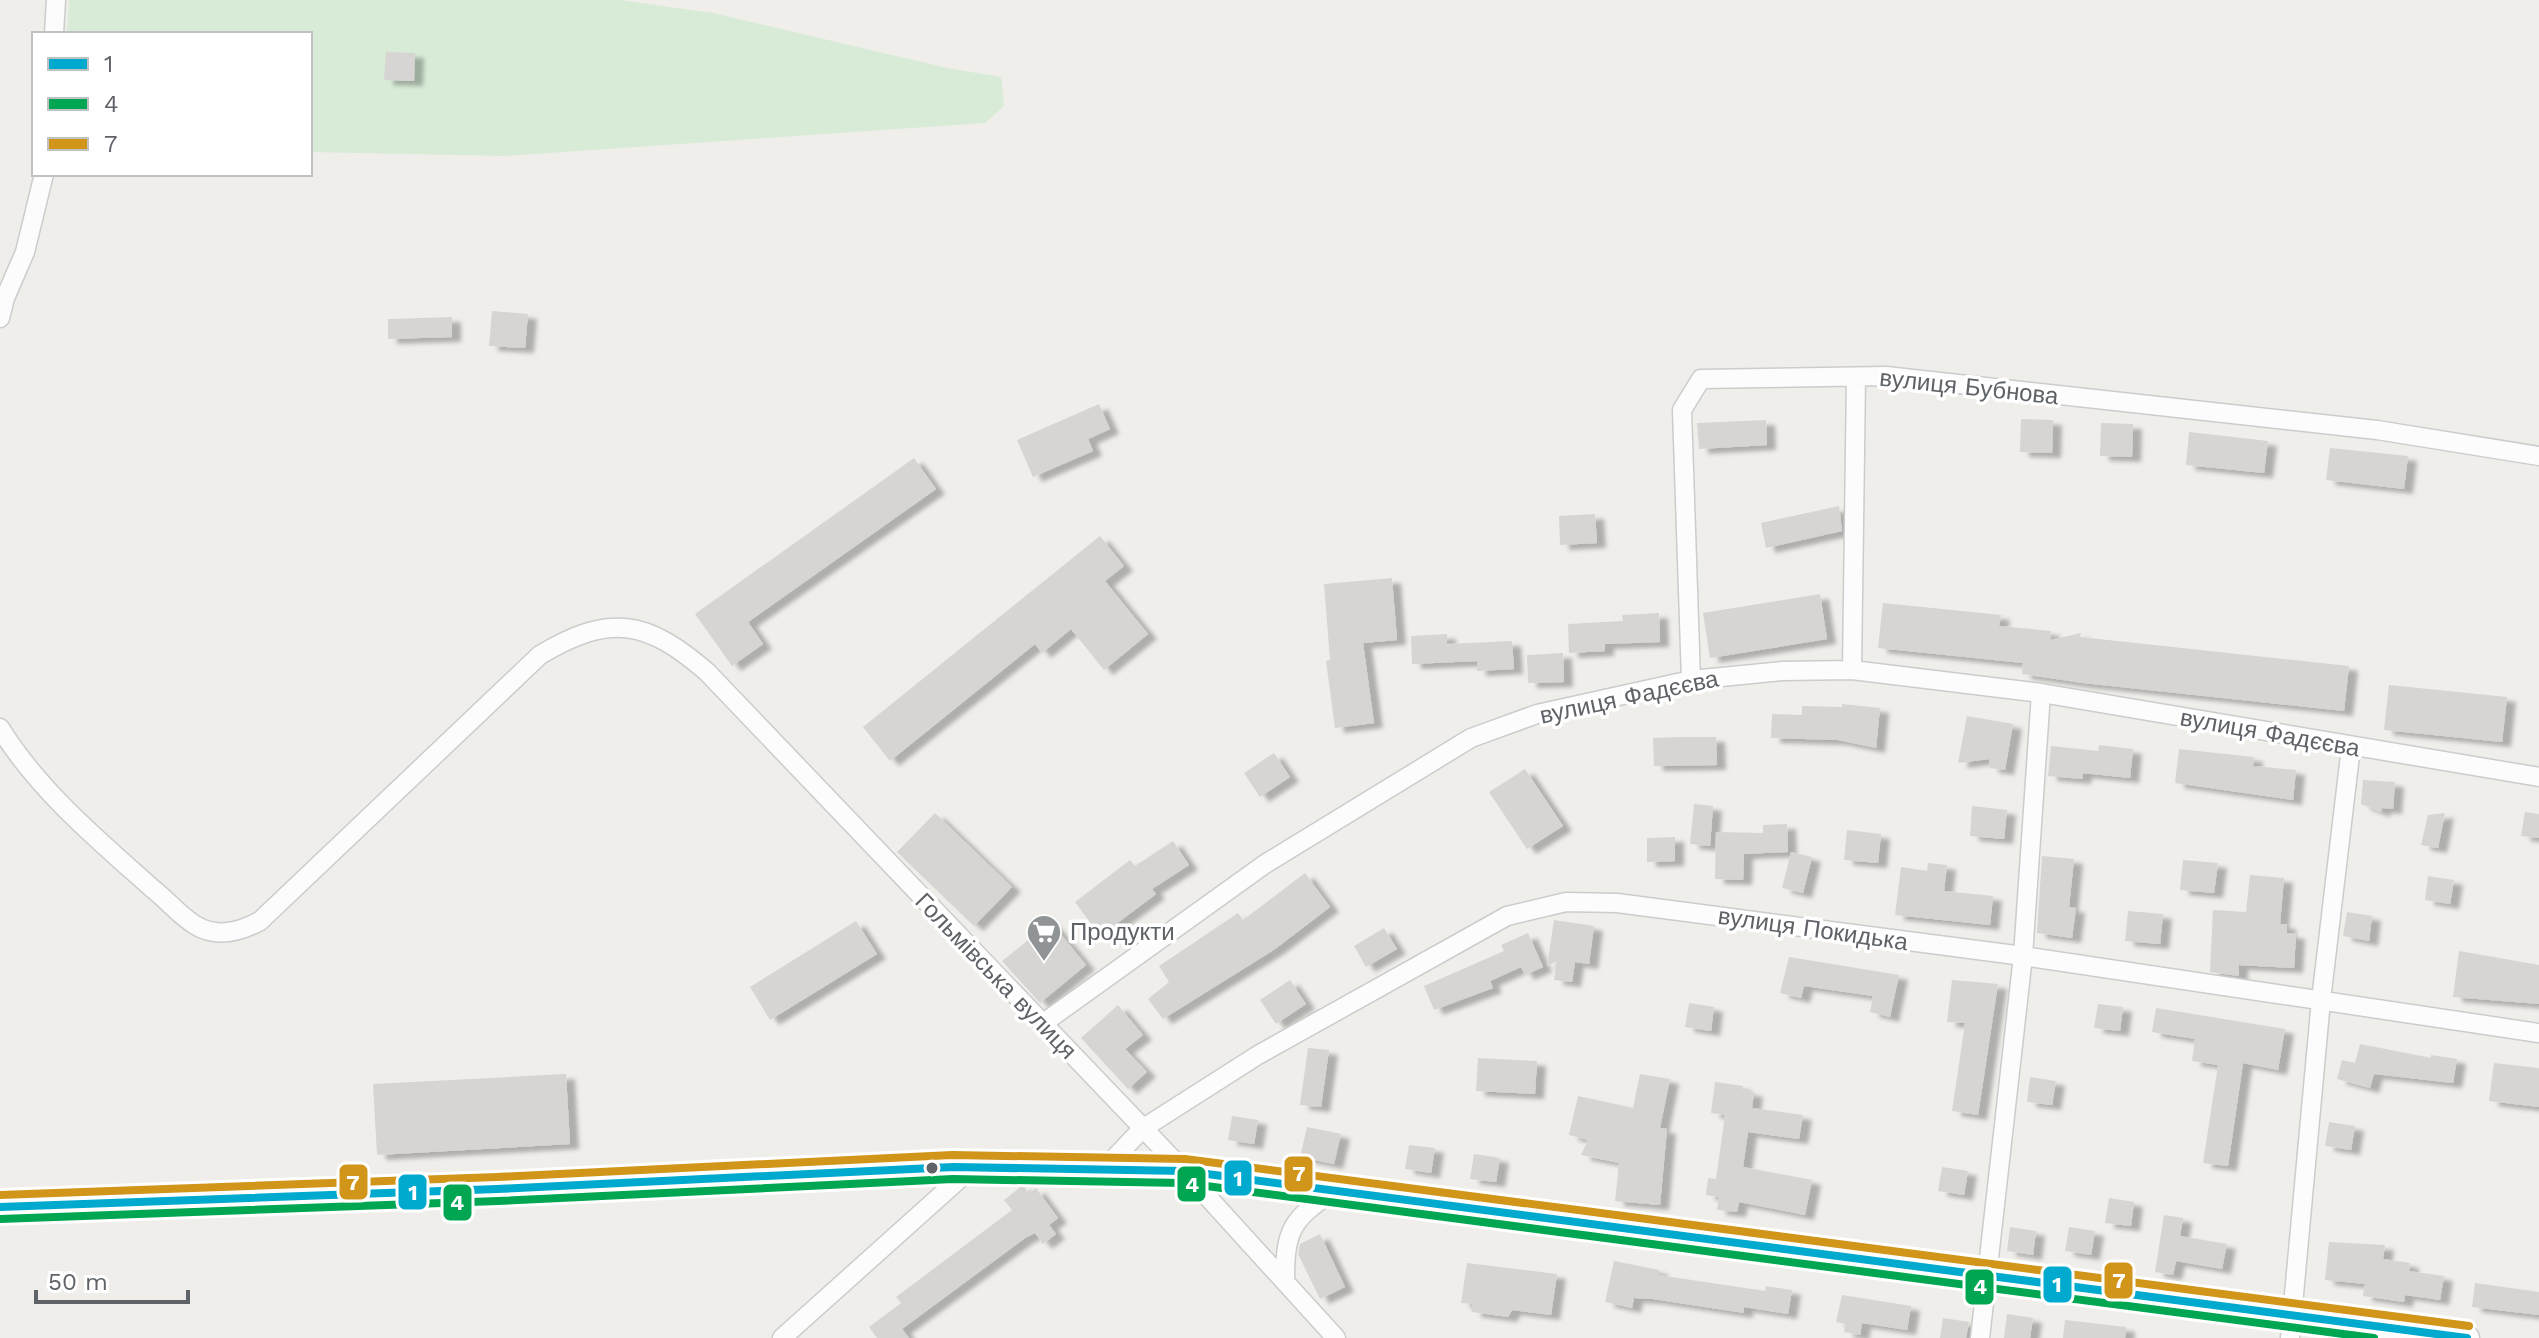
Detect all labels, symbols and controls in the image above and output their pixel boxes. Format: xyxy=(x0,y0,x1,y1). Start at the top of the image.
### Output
legend xyxy=(32,32,312,176)
text: 1 xyxy=(104,50,113,78)
text: 4 xyxy=(104,90,119,118)
text: 7 xyxy=(104,130,117,158)
street label: вулиця Бубнова xyxy=(1878,364,2060,410)
street label: вулиця Фадєєва xyxy=(1537,664,1722,730)
street label: вулиця Фадєєва xyxy=(2178,703,2363,763)
street label: Гольмівська вулиця xyxy=(910,887,1082,1065)
street label: вулиця Покидька xyxy=(1716,902,1910,956)
supermarket icon: Продукти xyxy=(1025,913,1063,963)
place label: Продукти xyxy=(1070,918,1175,946)
line badge: 7 xyxy=(1283,1155,1314,1193)
line badge: 1 xyxy=(1223,1159,1253,1197)
unlabelled marker xyxy=(924,1160,940,1176)
text: 7 xyxy=(1292,1161,1306,1186)
line badge: 7 xyxy=(338,1163,369,1201)
line badge: 4 xyxy=(1176,1165,1207,1203)
text: 1 xyxy=(1233,1166,1243,1191)
text: 7 xyxy=(346,1170,360,1195)
text: 4 xyxy=(1185,1172,1199,1197)
line badge: 1 xyxy=(397,1173,428,1211)
text: 1 xyxy=(408,1180,418,1205)
line badge: 4 xyxy=(442,1183,473,1222)
text: 4 xyxy=(450,1190,464,1215)
scale bar xyxy=(36,1254,188,1304)
line badge: 7 xyxy=(2103,1261,2134,1300)
line badge: 1 xyxy=(2042,1265,2073,1304)
text: 50 m xyxy=(48,1268,108,1296)
line badge: 4 xyxy=(1964,1268,1995,1306)
text: 7 xyxy=(2112,1268,2126,1293)
text: 1 xyxy=(2052,1272,2062,1297)
text: 4 xyxy=(1973,1274,1987,1299)

